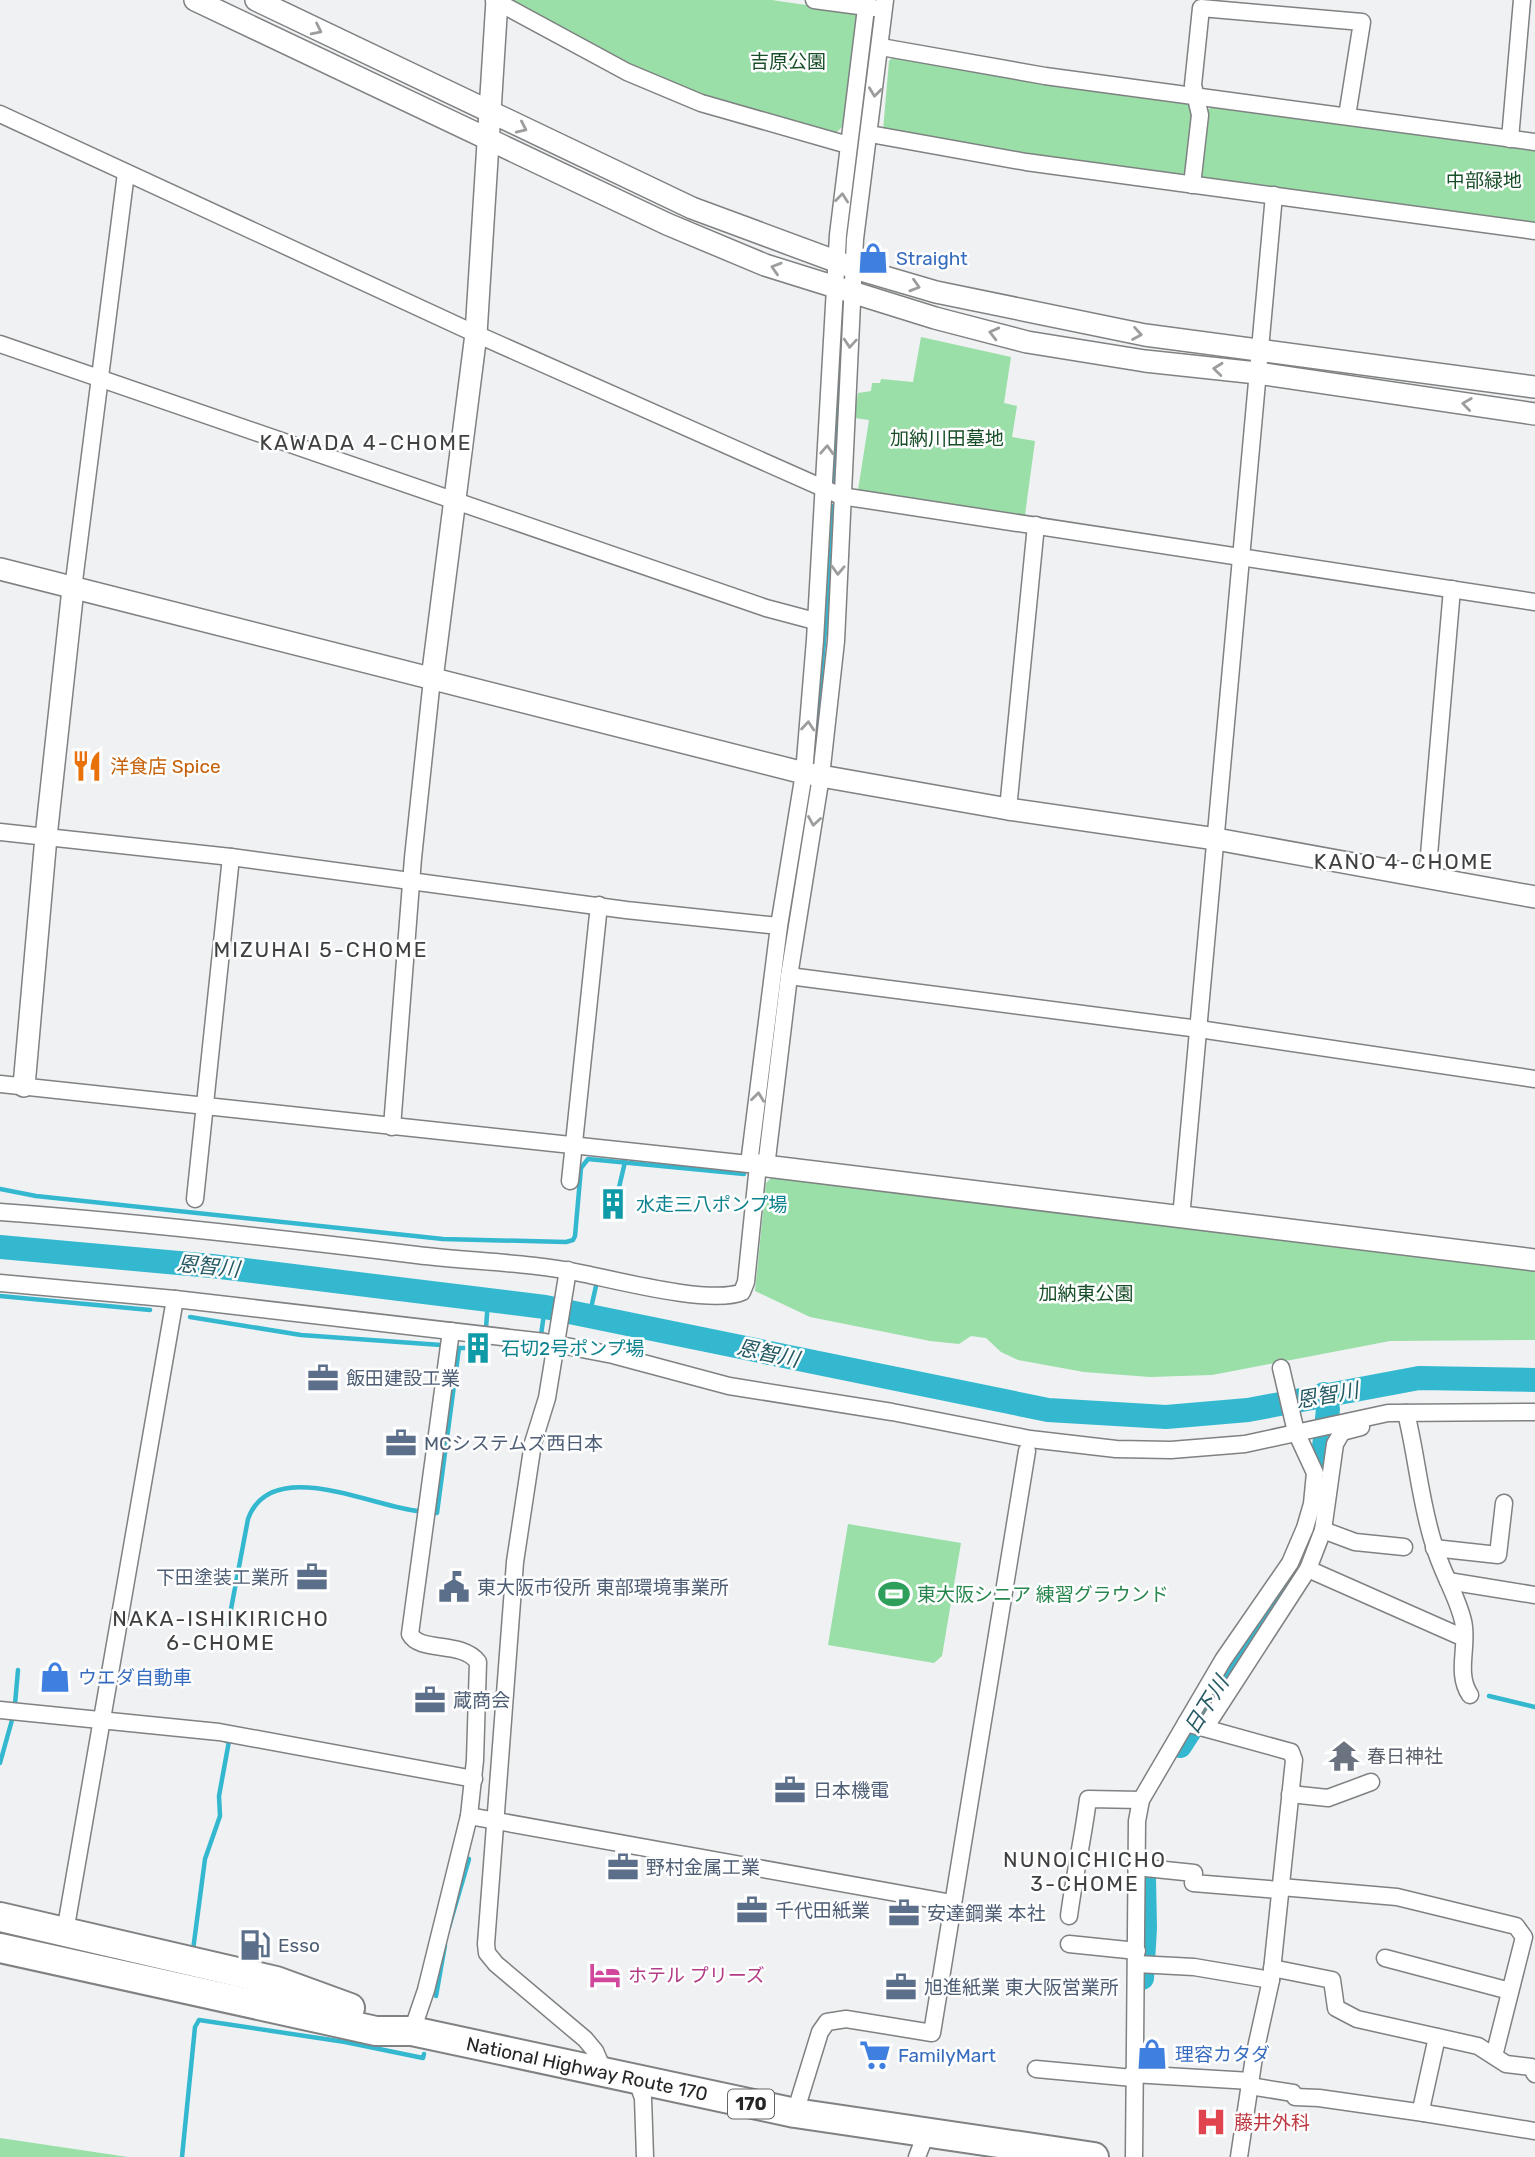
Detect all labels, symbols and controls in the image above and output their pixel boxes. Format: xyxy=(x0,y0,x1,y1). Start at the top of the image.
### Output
one-way arrow xyxy=(310,22,322,36)
park label: 吉原公園 xyxy=(750,50,826,73)
one-way arrow xyxy=(868,86,883,98)
one-way arrow xyxy=(515,120,527,134)
park label: 中部緑地 xyxy=(1446,169,1522,192)
one-way arrow xyxy=(835,192,850,204)
shop icon: Straight xyxy=(856,241,890,275)
place label: Straight xyxy=(896,247,968,270)
one-way arrow xyxy=(770,262,782,276)
one-way arrow xyxy=(908,277,920,292)
one-way arrow xyxy=(1131,326,1143,341)
one-way arrow xyxy=(988,327,1000,341)
one-way arrow xyxy=(843,338,858,349)
one-way arrow xyxy=(1212,362,1223,377)
one-way arrow xyxy=(1462,397,1473,412)
park label: 加納川田墓地 xyxy=(890,427,1004,450)
district label: KAWADA 4-CHOME xyxy=(259,430,473,455)
one-way arrow xyxy=(819,444,834,455)
one-way arrow xyxy=(831,565,846,576)
one-way arrow xyxy=(800,720,815,731)
restaurant icon: 洋食店 Spice xyxy=(70,749,104,783)
place label: 洋食店 Spice xyxy=(110,755,221,778)
one-way arrow xyxy=(807,815,822,826)
district label: KANO 4-CHOME xyxy=(1314,849,1494,874)
district label: MIZUHAI 5-CHOME xyxy=(214,937,428,962)
one-way arrow xyxy=(750,1091,765,1102)
building icon: 水走三八ポンプ場 xyxy=(596,1187,630,1221)
place label: 水走三八ポンプ場 xyxy=(636,1193,787,1216)
water label: 恩智川 xyxy=(175,1250,243,1282)
park label: 加納東公園 xyxy=(1038,1282,1134,1305)
building icon: 石切2号ポンプ場 xyxy=(461,1331,495,1365)
water label: 恩智川 xyxy=(735,1334,803,1372)
place label: 石切2号ポンプ場 xyxy=(501,1337,645,1360)
office icon: 飯田建設工業 xyxy=(306,1361,340,1395)
place label: 飯田建設工業 xyxy=(346,1367,460,1390)
water label: 恩智川 xyxy=(1294,1377,1362,1413)
office icon: MCシステムズ西日本 xyxy=(384,1426,418,1460)
place label: MCシステムズ西日本 xyxy=(424,1432,603,1455)
office icon: 下田塗装工業所 xyxy=(295,1560,329,1594)
place label: 下田塗装工業所 xyxy=(156,1566,289,1589)
public building icon: 東大阪市役所 東部環境事業所 xyxy=(437,1570,471,1604)
place label: 東大阪市役所 東部環境事業所 xyxy=(477,1576,729,1599)
sports icon: 東大阪シニア 練習グラウンド xyxy=(877,1577,911,1611)
place label: 東大阪シニア 練習グラウンド xyxy=(917,1583,1169,1606)
district label: NAKA-ISHIKIRICHO 6-CHOME xyxy=(112,1606,330,1655)
shop icon: ウエダ自動車 xyxy=(38,1660,72,1694)
place label: ウエダ自動車 xyxy=(78,1666,192,1689)
water label: 日下川 xyxy=(1179,1670,1234,1738)
office icon: 蔵商会 xyxy=(413,1683,447,1717)
place label: 蔵商会 xyxy=(453,1689,510,1712)
temple icon: 春日神社 xyxy=(1327,1739,1361,1773)
place label: 春日神社 xyxy=(1367,1745,1443,1768)
office icon: 日本機電 xyxy=(773,1773,807,1807)
place label: 日本機電 xyxy=(813,1779,889,1802)
district label: NUNOICHICHO 3-CHOME xyxy=(1003,1847,1167,1896)
office icon: 野村金属工業 xyxy=(606,1850,640,1884)
place label: 野村金属工業 xyxy=(646,1856,760,1879)
office icon: 千代田紙業 xyxy=(735,1893,769,1927)
office icon: 安達鋼業 本社 xyxy=(887,1896,921,1930)
place label: 千代田紙業 xyxy=(775,1899,870,1922)
place label: 安達鋼業 本社 xyxy=(927,1902,1046,1925)
fuel station icon: Esso xyxy=(238,1928,272,1962)
place label: Esso xyxy=(278,1934,320,1957)
hotel icon: ホテル プリーズ xyxy=(588,1958,622,1992)
place label: ホテル プリーズ xyxy=(628,1964,765,1987)
office icon: 旭進紙業 東大阪営業所 xyxy=(884,1970,918,2004)
place label: 旭進紙業 東大阪営業所 xyxy=(924,1976,1119,1999)
street label: National Highway Route 170 xyxy=(464,2032,710,2106)
shop icon: 理容カタダ xyxy=(1135,2037,1169,2071)
supermarket icon: FamilyMart xyxy=(858,2038,892,2072)
place label: 理容カタダ xyxy=(1175,2043,1270,2066)
place label: FamilyMart xyxy=(898,2044,996,2067)
road number: 170 xyxy=(728,2090,774,2118)
hospital icon: 藤井外科 xyxy=(1194,2105,1228,2139)
place label: 藤井外科 xyxy=(1234,2111,1310,2134)

